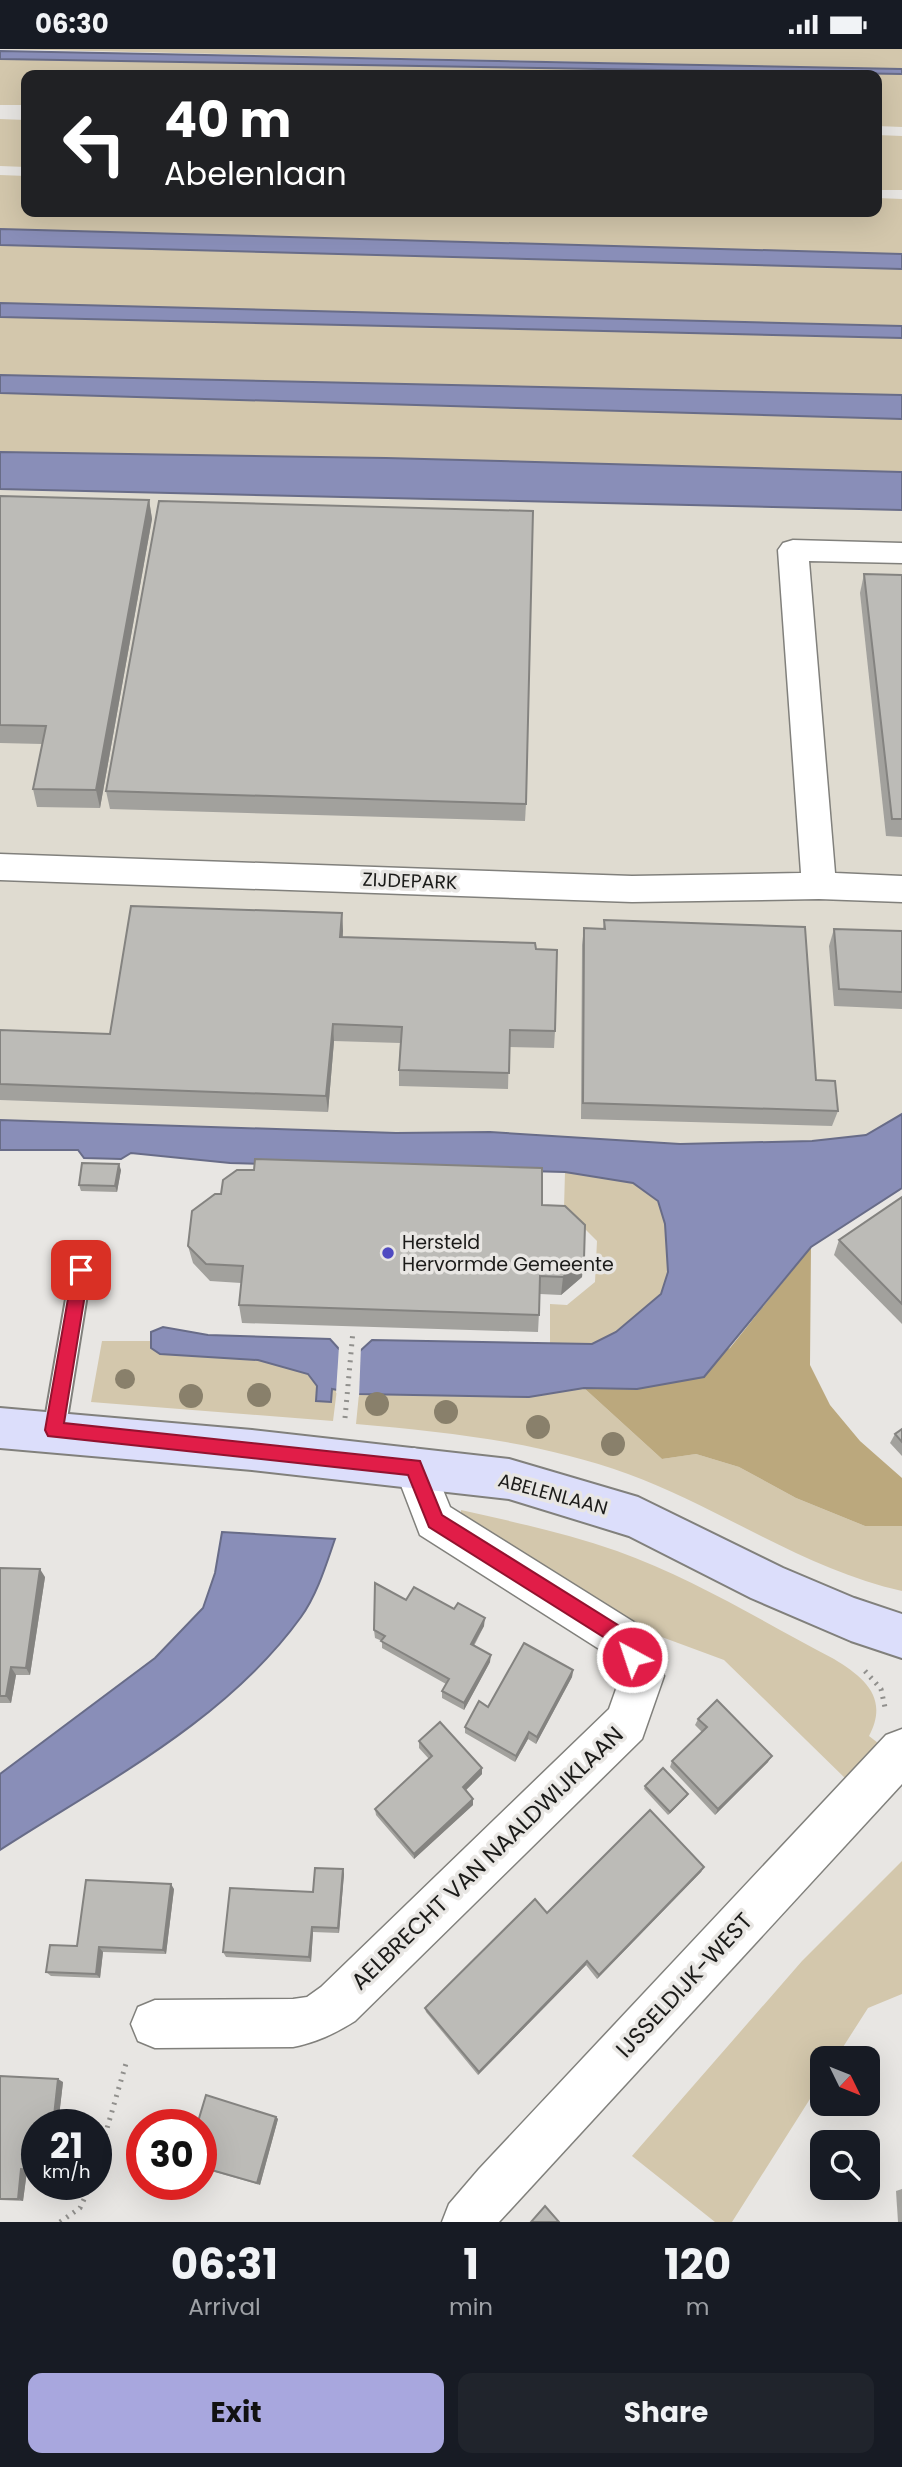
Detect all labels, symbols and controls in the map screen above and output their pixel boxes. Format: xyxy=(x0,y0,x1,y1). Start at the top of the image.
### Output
text: 06:30 xyxy=(35,6,109,42)
text: 40 m xyxy=(164,86,291,154)
icon: left xyxy=(49,98,140,189)
text: Abelenlaan xyxy=(164,151,347,196)
street label: ZIJDEPARK xyxy=(362,866,458,896)
place label: Hersteld Hervormde Gemeente xyxy=(402,1229,614,1278)
pin xyxy=(51,1240,111,1300)
marker: Hersteld Hervormde Gemeente xyxy=(380,1245,396,1261)
icon: arrive xyxy=(62,1251,100,1289)
street label: ABELENLAAN xyxy=(495,1466,611,1522)
position arrow xyxy=(595,1620,669,1694)
street label: AELBRECHT VAN NAALDWIJKLAAN xyxy=(344,1719,630,1997)
street label: IJSSELDIJK-WEST xyxy=(608,1906,760,2064)
north arrow xyxy=(810,2046,880,2116)
map controls xyxy=(810,2046,880,2200)
speed limit sign: 30 xyxy=(126,2109,217,2200)
text: 21 xyxy=(50,2121,83,2170)
button: search xyxy=(810,2130,880,2200)
text: km/h xyxy=(43,2159,90,2184)
text: 06:31 xyxy=(171,2235,278,2294)
text: 1 xyxy=(463,2235,479,2294)
text: 120 xyxy=(664,2235,731,2294)
text: Arrival xyxy=(188,2291,261,2323)
text: min xyxy=(449,2291,493,2323)
text: m xyxy=(686,2291,709,2323)
button: Exit xyxy=(28,2373,444,2453)
button: Share xyxy=(458,2373,874,2453)

